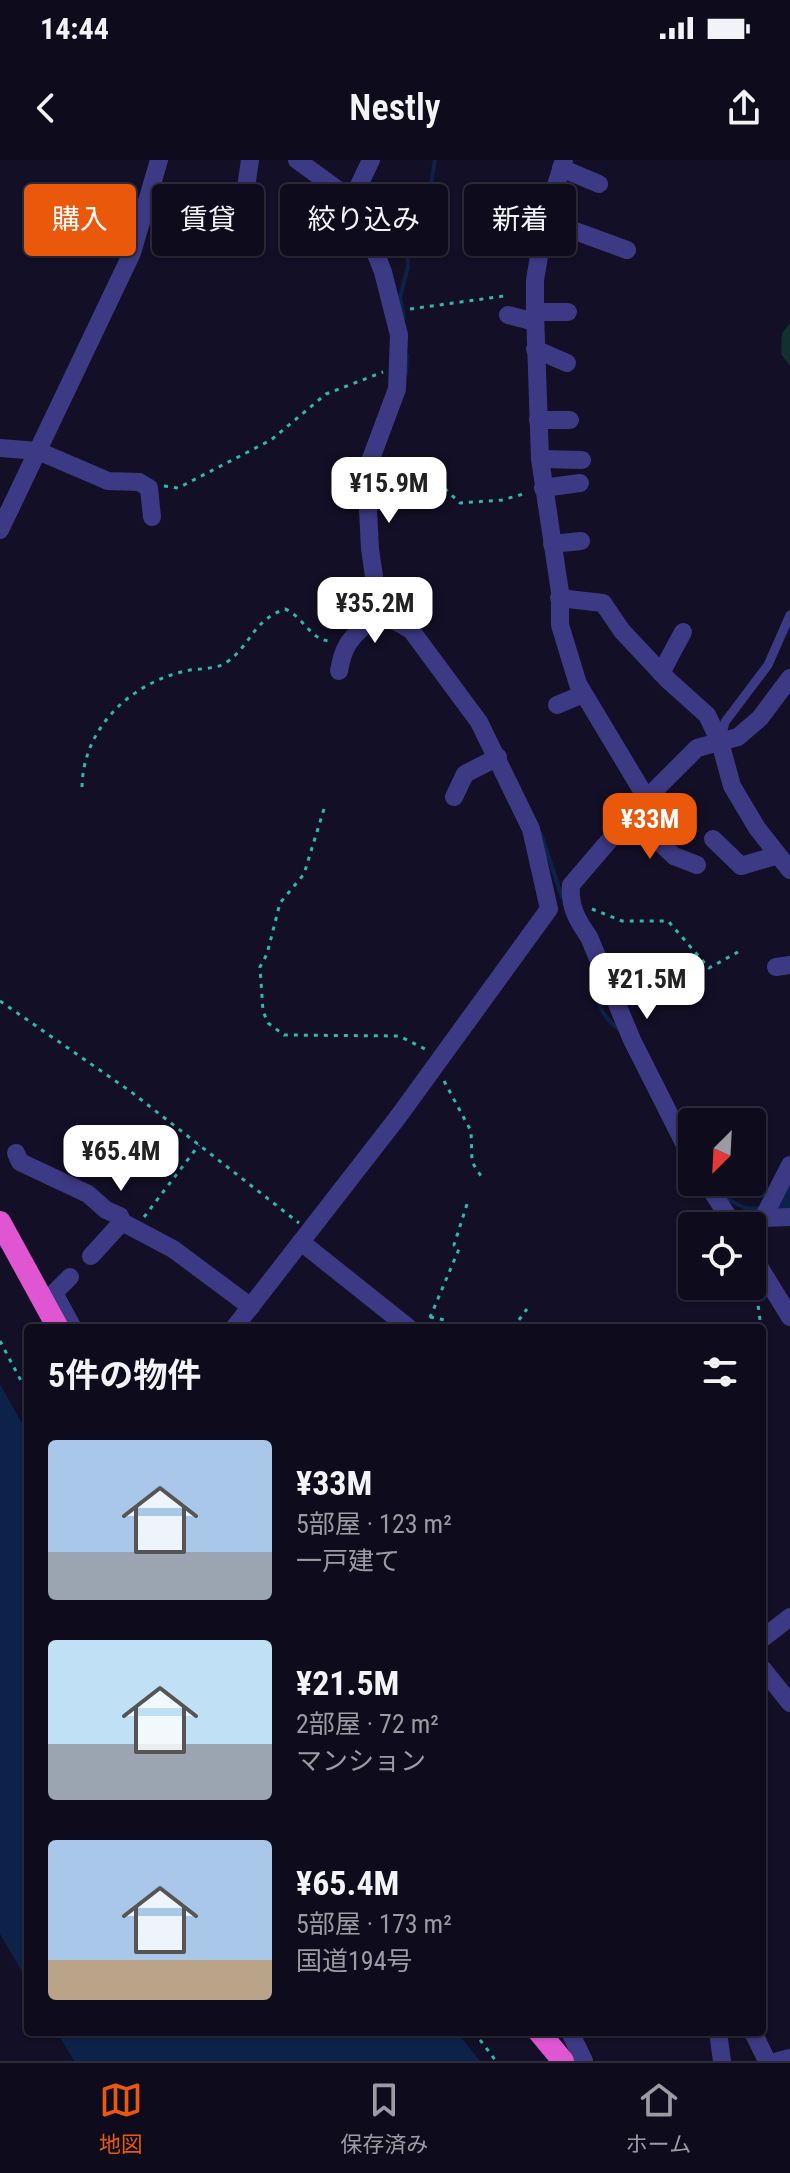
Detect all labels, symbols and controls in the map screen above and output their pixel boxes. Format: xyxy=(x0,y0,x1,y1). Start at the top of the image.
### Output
text: 14:44 xyxy=(40,11,109,46)
icon: back xyxy=(24,86,68,130)
icon: share xyxy=(722,86,766,130)
text: Nestly xyxy=(349,87,441,129)
chip: 購入 xyxy=(24,184,136,256)
chip: 賃貸 xyxy=(152,184,264,256)
chip: 絞り込み xyxy=(280,184,448,256)
chip: 新着 xyxy=(464,184,576,256)
pin: ¥15.9M xyxy=(324,457,454,525)
text: ¥15.9M xyxy=(349,468,429,498)
pin: ¥35.2M xyxy=(310,577,440,645)
text: ¥35.2M xyxy=(335,588,415,618)
pin: ¥33M xyxy=(603,793,697,861)
text: ¥33M xyxy=(621,804,679,834)
pin: ¥21.5M xyxy=(582,953,712,1021)
text: ¥21.5M xyxy=(607,964,687,994)
north arrow xyxy=(678,1108,766,1196)
map controls xyxy=(678,1108,766,1300)
pin: ¥65.4M xyxy=(56,1125,186,1193)
text: ¥65.4M xyxy=(81,1136,161,1166)
button: locate xyxy=(678,1212,766,1300)
icon: filters xyxy=(698,1350,742,1394)
text: 5件の物件 xyxy=(48,1355,201,1395)
text: ¥33M xyxy=(296,1463,372,1503)
icon: home xyxy=(112,1472,208,1568)
text: 5部屋 · 123 m² xyxy=(296,1509,452,1539)
text: 一戸建て xyxy=(296,1546,400,1576)
text: ¥21.5M xyxy=(296,1663,399,1703)
icon: home xyxy=(112,1672,208,1768)
text: 2部屋 · 72 m² xyxy=(296,1709,439,1739)
text: マンション xyxy=(296,1746,426,1776)
text: ¥65.4M xyxy=(296,1863,399,1903)
icon: home xyxy=(112,1872,208,1968)
text: 5部屋 · 173 m² xyxy=(296,1909,452,1939)
text: 国道194号 xyxy=(296,1946,413,1976)
tab: 地図 xyxy=(99,2078,143,2158)
tab: 保存済み xyxy=(340,2078,428,2158)
tab: ホーム xyxy=(626,2078,691,2158)

